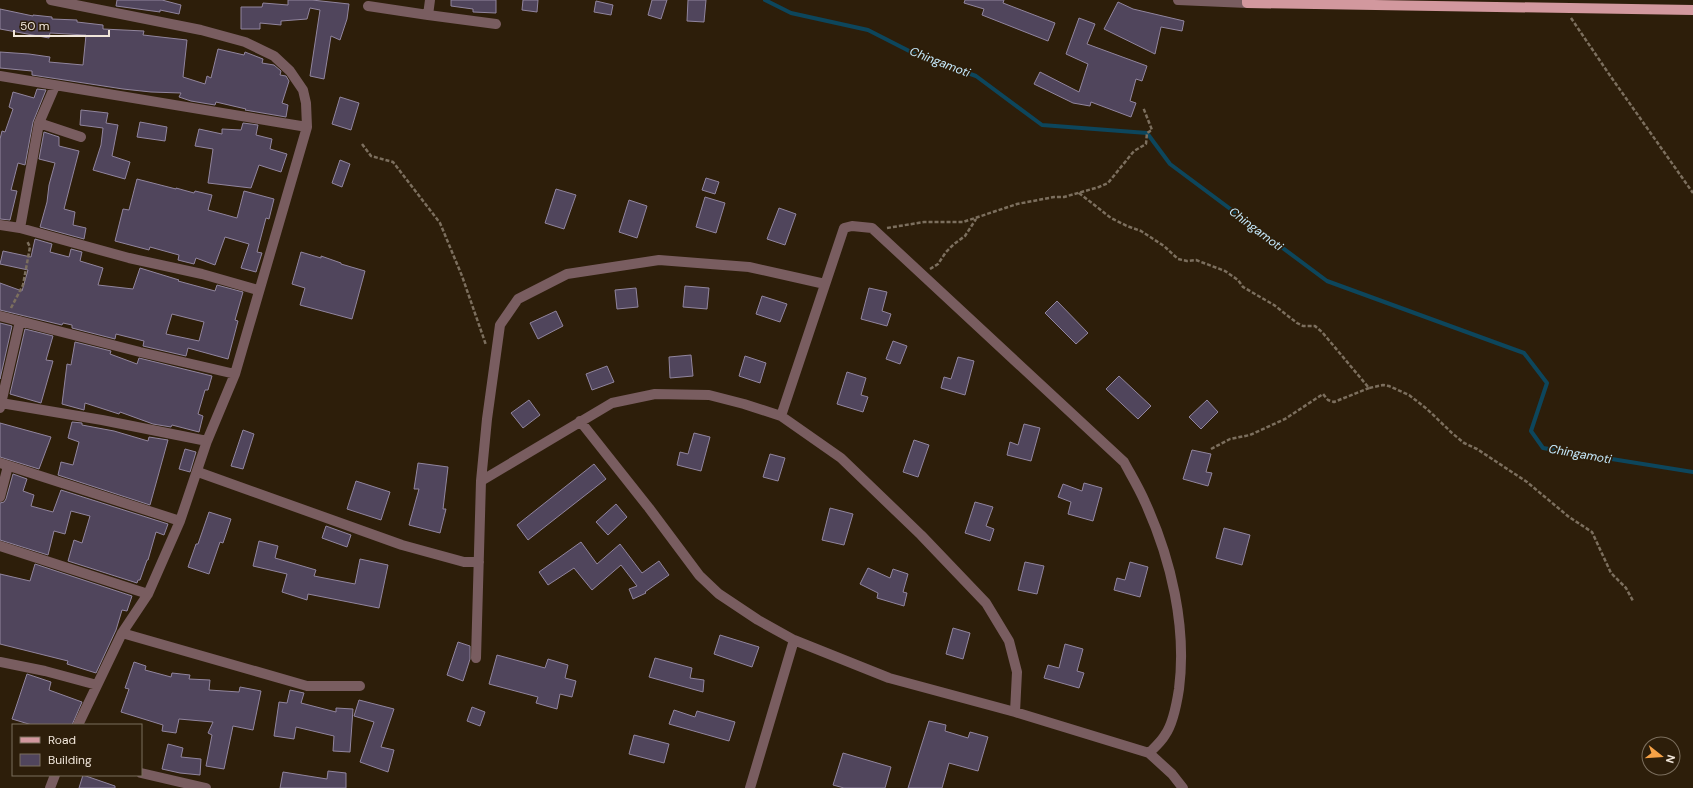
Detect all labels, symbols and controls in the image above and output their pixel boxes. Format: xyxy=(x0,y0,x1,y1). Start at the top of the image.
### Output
scale bar xyxy=(14,12,109,38)
text: 50 m xyxy=(20,18,49,34)
water label: Chingamoti xyxy=(907,43,974,81)
water label: Chingamoti xyxy=(1226,203,1287,255)
water label: Chingamoti xyxy=(1547,441,1614,468)
legend xyxy=(12,724,142,776)
text: Road xyxy=(48,732,76,748)
north arrow xyxy=(1641,736,1681,776)
text: Building xyxy=(48,752,92,768)
text: N xyxy=(1663,753,1678,765)

